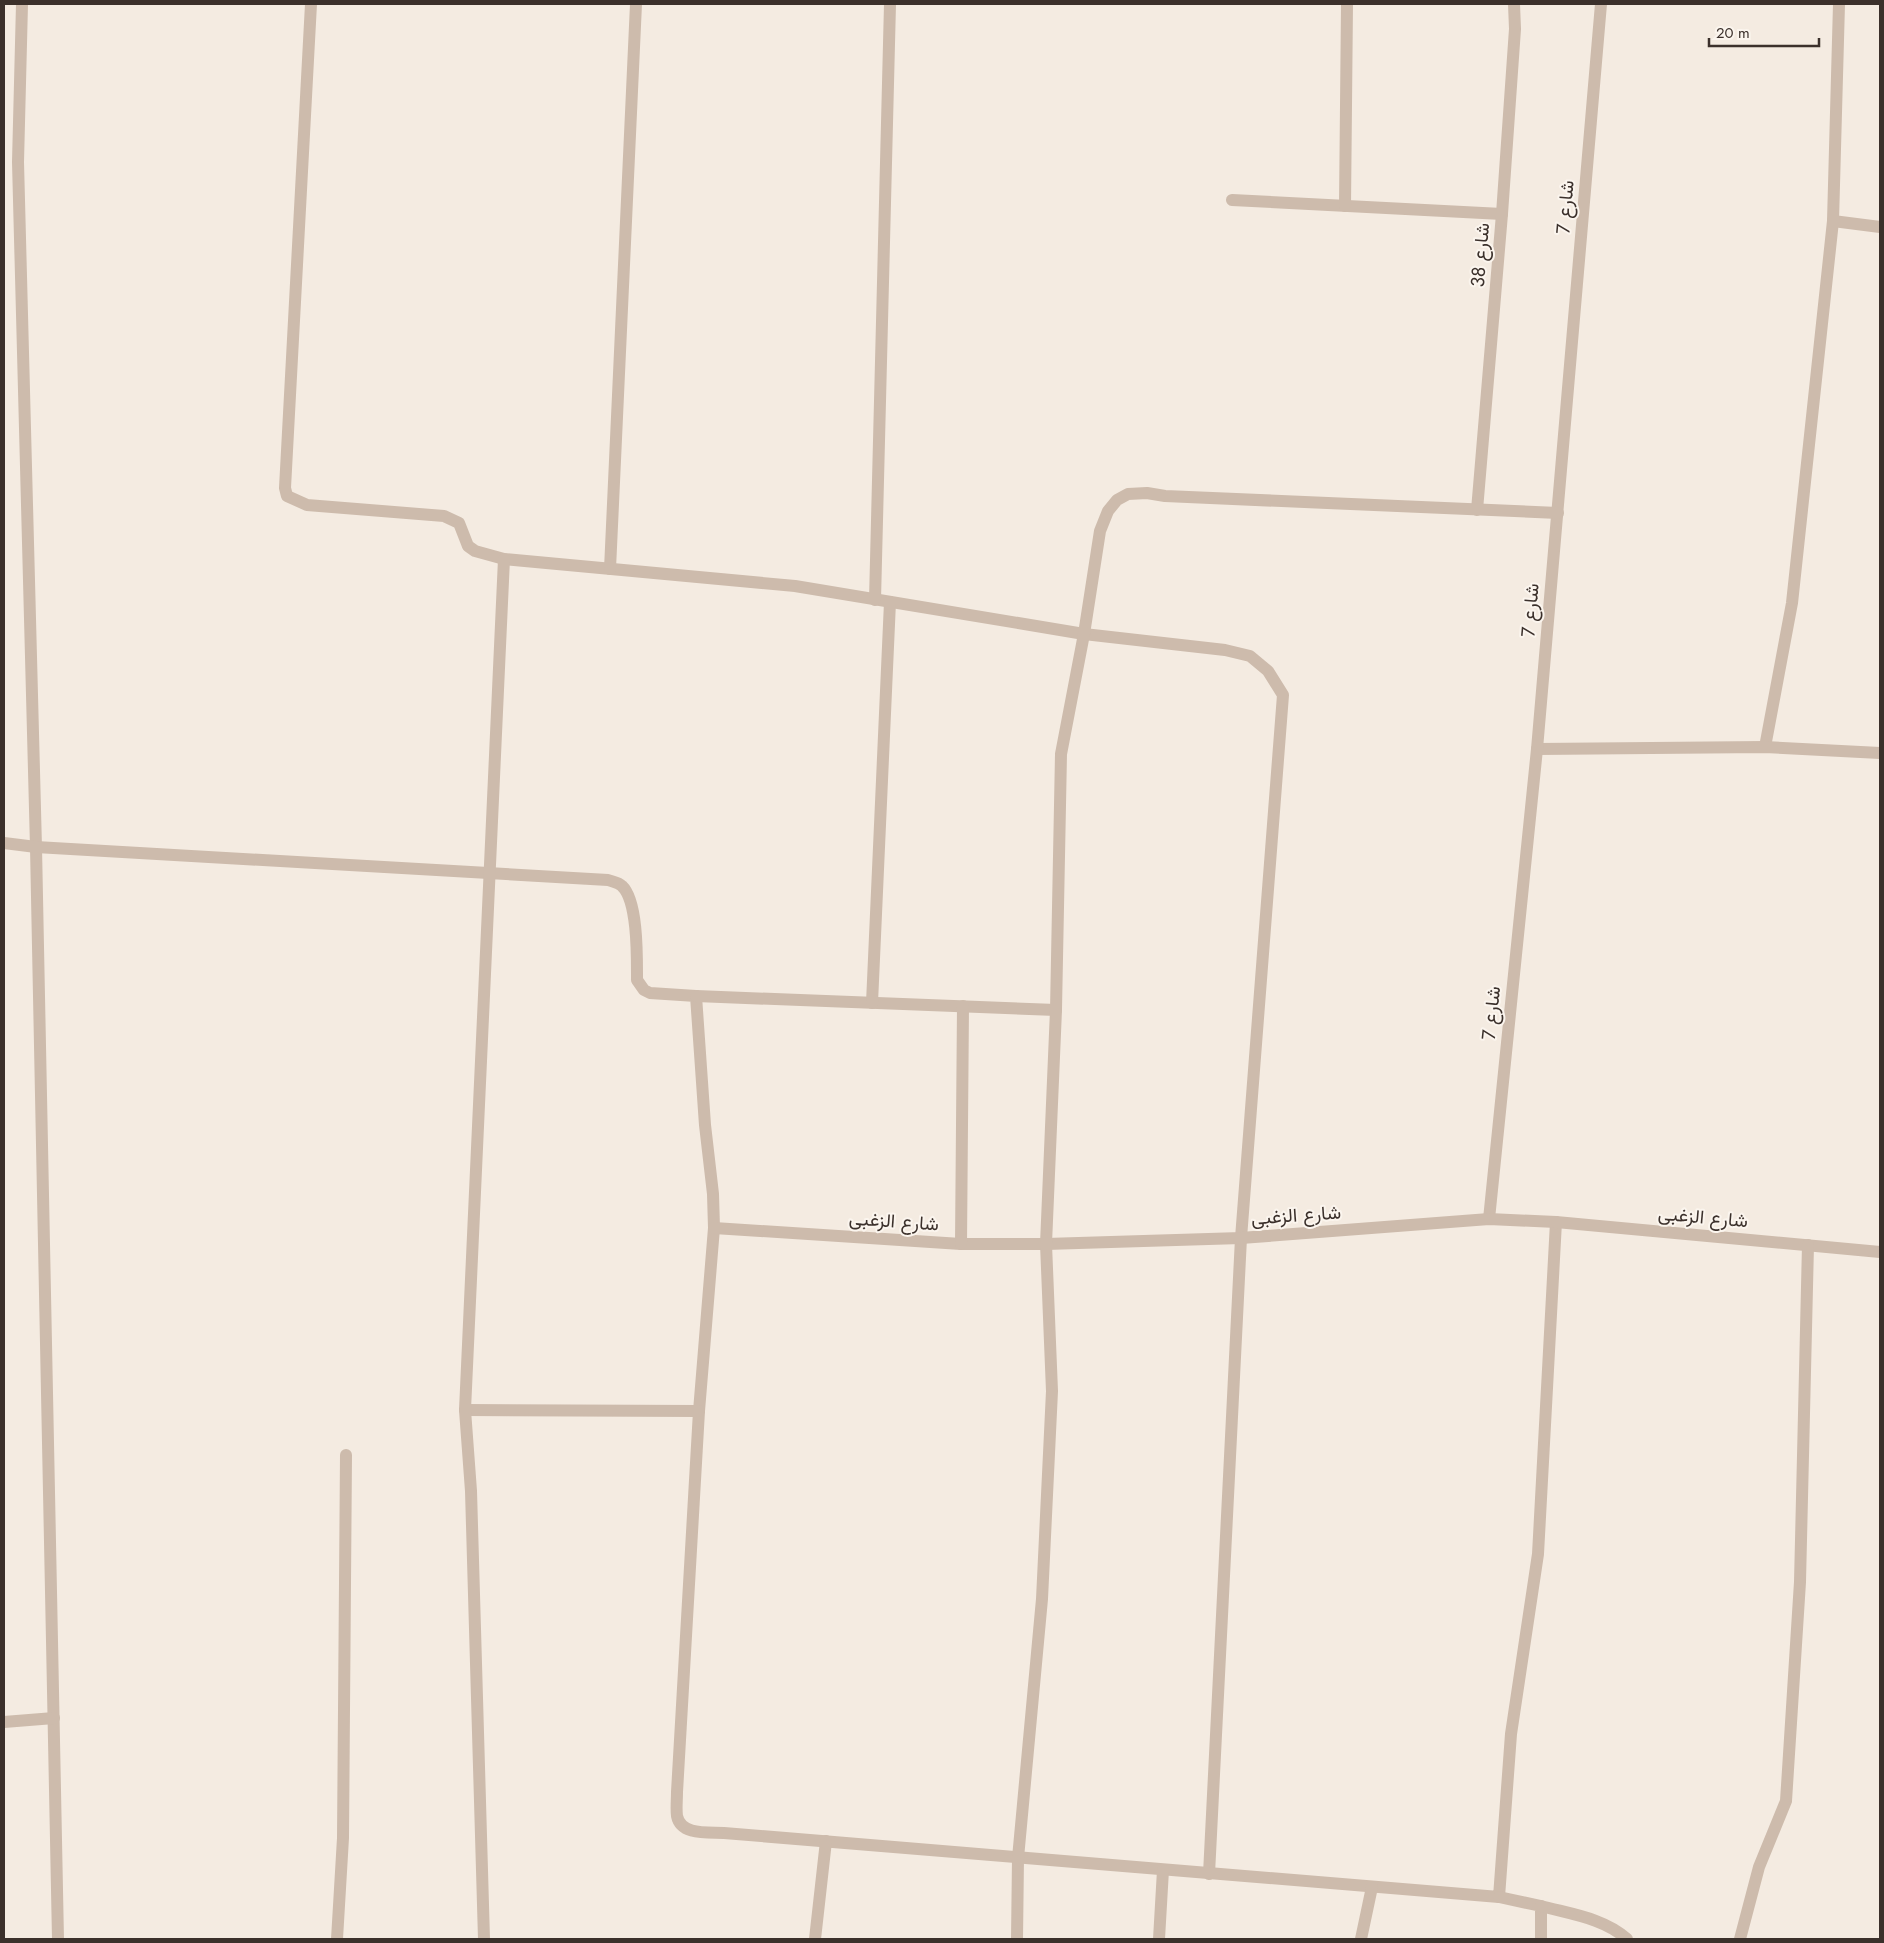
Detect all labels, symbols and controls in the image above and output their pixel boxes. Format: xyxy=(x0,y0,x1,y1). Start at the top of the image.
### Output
scale bar xyxy=(1709,15,1819,47)
text: 20 m xyxy=(1716,22,1750,44)
street label: شارع 7 xyxy=(1549,179,1581,235)
street label: شارع 38 xyxy=(1464,222,1496,288)
street label: شارع 7 xyxy=(1514,582,1546,638)
street label: شارع 7 xyxy=(1475,985,1507,1041)
street label: شارع الزغبى xyxy=(1250,1198,1342,1232)
street label: شارع الزغبى xyxy=(1657,1200,1749,1234)
street label: شارع الزغبى xyxy=(848,1204,940,1238)

